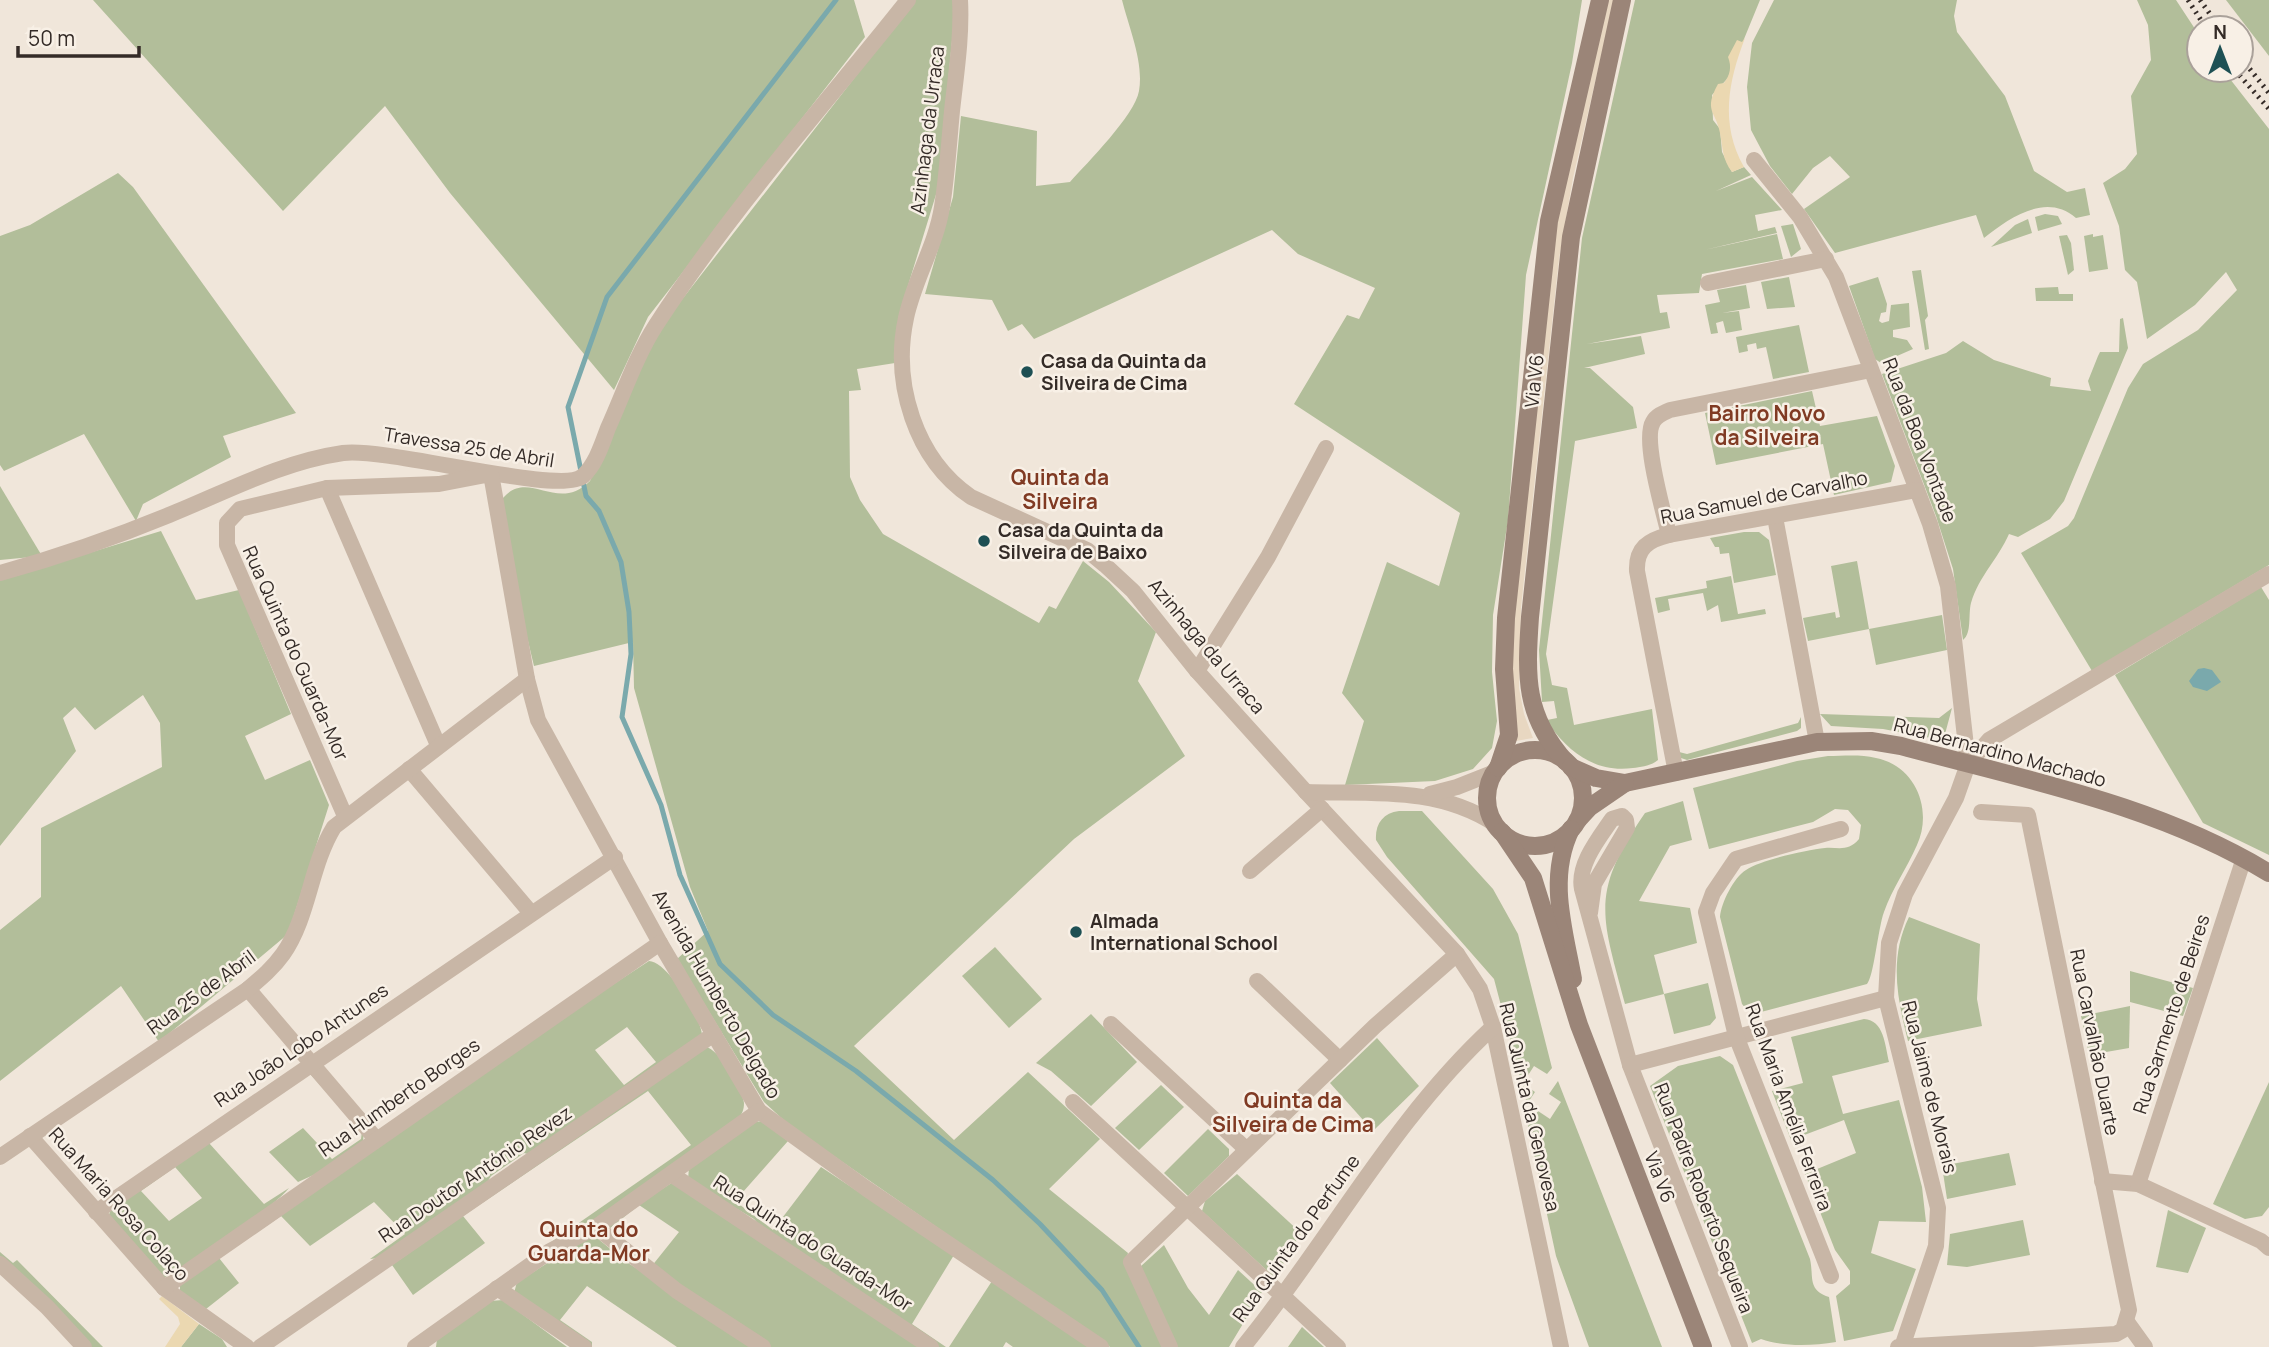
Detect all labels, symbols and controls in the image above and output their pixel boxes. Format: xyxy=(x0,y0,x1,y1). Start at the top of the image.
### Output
scale bar xyxy=(18,14,138,58)
north arrow xyxy=(2185,14,2255,84)
text: N xyxy=(2213,19,2227,45)
text: 50 m xyxy=(28,24,75,52)
street label: Azinhaga da Urraca xyxy=(904,44,950,216)
place label: Casa da Quinta da Silveira de Cima xyxy=(1041,348,1206,396)
street label: Via V6 xyxy=(1518,353,1550,409)
street label: Rua da Boa Vontade xyxy=(1877,354,1963,526)
marker: Casa da Quinta da Silveira de Cima xyxy=(1019,364,1035,380)
district label: Bairro Novo da Silveira xyxy=(1709,399,1825,451)
street label: Travessa 25 de Abril xyxy=(382,421,556,473)
district label: Quinta da Silveira xyxy=(1011,463,1109,515)
street label: Rua Samuel de Carvalho xyxy=(1658,464,1870,530)
place label: Casa da Quinta da Silveira de Baixo xyxy=(998,517,1163,565)
marker: Casa da Quinta da Silveira de Baixo xyxy=(976,533,992,549)
street label: Rua Quinta do Guarda-Mor xyxy=(237,542,355,765)
street label: Azinhaga da Urraca xyxy=(1143,573,1271,719)
street label: Rua Bernardino Machado xyxy=(1891,711,2109,793)
street label: Avenida Humberto Delgado xyxy=(646,885,788,1103)
place label: Almada International School xyxy=(1090,908,1278,956)
street label: Rua Sarmento de Beires xyxy=(2126,911,2216,1117)
marker: Almada International School xyxy=(1068,924,1084,940)
street label: Rua 25 de Abril xyxy=(141,944,261,1040)
street label: Rua Carvalhão Duarte xyxy=(2064,947,2126,1137)
street label: Rua João Lobo Antunes xyxy=(209,977,393,1113)
street label: Rua Jaime de Morais xyxy=(1896,998,1964,1176)
street label: Rua Quinta da Genovesa xyxy=(1493,1000,1567,1214)
street label: Rua Maria Amélia Ferreira xyxy=(1739,1000,1839,1214)
street label: Rua Humberto Borges xyxy=(313,1032,485,1162)
street label: Rua Padre Roberto Sequeira xyxy=(1648,1079,1760,1317)
district label: Quinta da Silveira de Cima xyxy=(1212,1086,1374,1138)
street label: Rua Doutor António Revez xyxy=(373,1100,577,1248)
street label: Rua Maria Rosa Colaço xyxy=(43,1122,195,1286)
street label: Via V6 xyxy=(1638,1148,1682,1206)
street label: Rua Quinta do Perfume xyxy=(1226,1149,1366,1327)
street label: Rua Quinta do Guarda-Mor xyxy=(708,1169,918,1317)
district label: Quinta do Guarda-Mor xyxy=(528,1215,650,1267)

